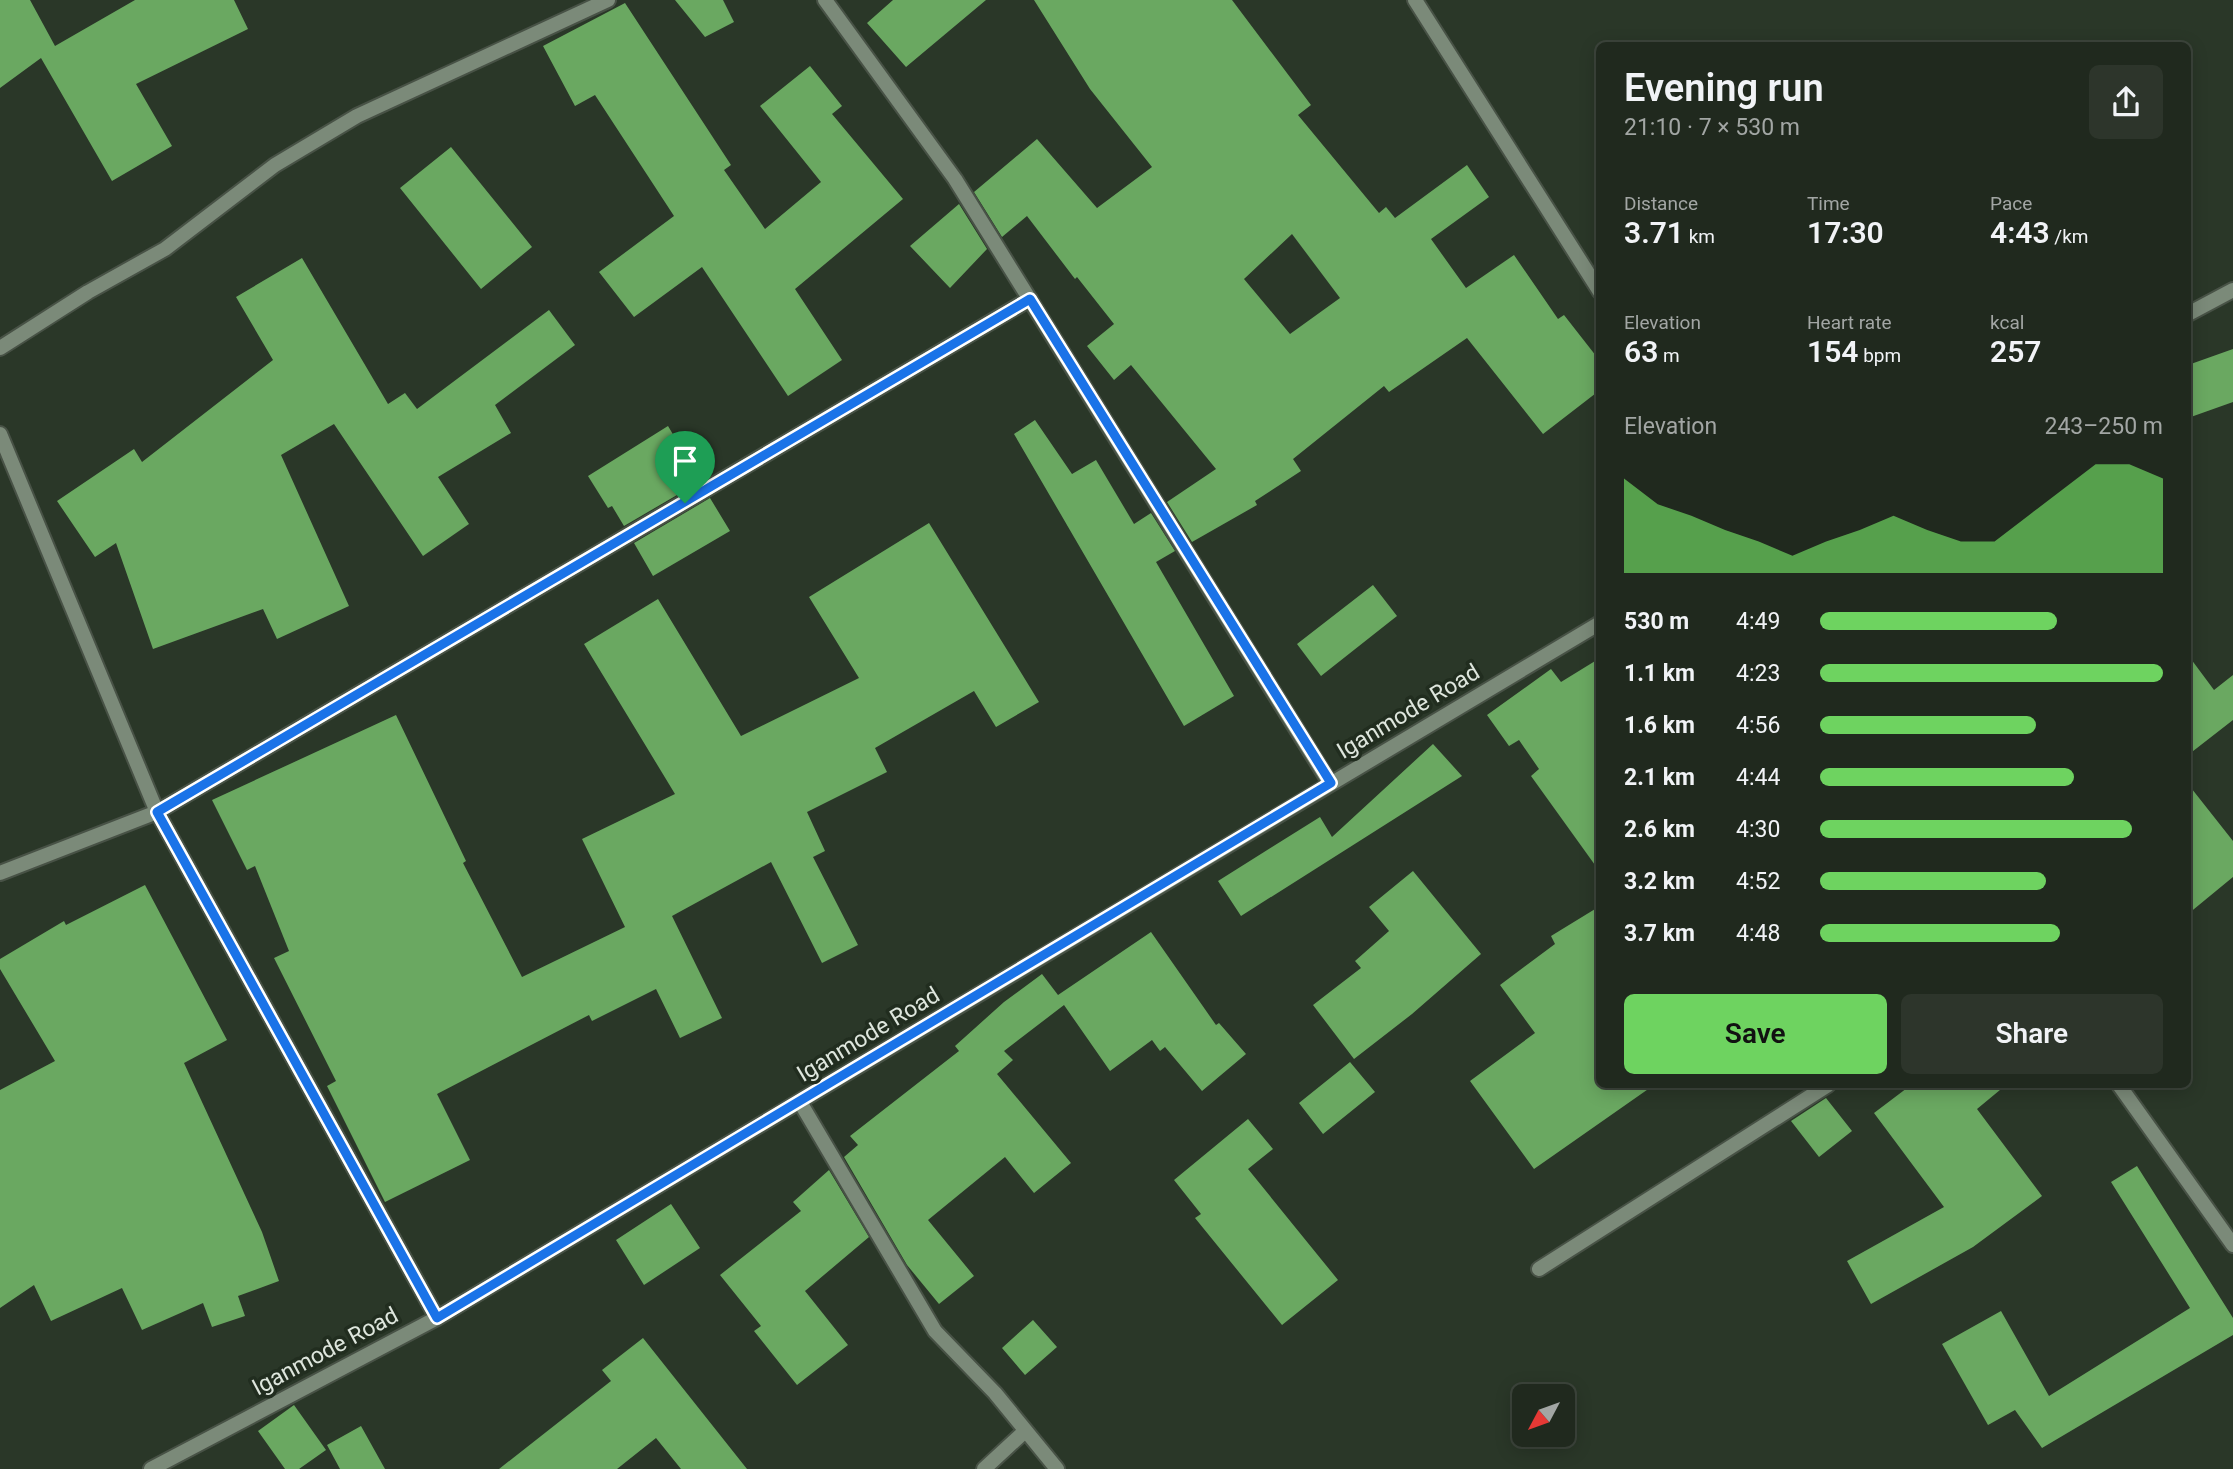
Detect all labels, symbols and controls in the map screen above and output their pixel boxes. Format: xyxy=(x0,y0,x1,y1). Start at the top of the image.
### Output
button: share xyxy=(2089,65,2163,139)
text: Evening run xyxy=(1624,66,1824,110)
text: 21:10 · 7 × 530 m xyxy=(1624,114,1800,141)
text: Distance xyxy=(1624,192,1698,215)
text: Time xyxy=(1807,192,1850,215)
text: Pace xyxy=(1990,192,2032,215)
text: 3.71 xyxy=(1624,215,1684,250)
text: 17:30 xyxy=(1807,215,1884,250)
text: 4:43 xyxy=(1990,215,2050,250)
text: km xyxy=(1684,225,1715,248)
text: /km xyxy=(2050,225,2088,248)
text: Elevation xyxy=(1624,311,1701,334)
text: Heart rate xyxy=(1807,311,1892,334)
text: kcal xyxy=(1990,311,2024,334)
text: 63 xyxy=(1624,334,1658,369)
text: 154 xyxy=(1807,334,1858,369)
text: 257 xyxy=(1990,334,2041,369)
text: m xyxy=(1658,344,1680,367)
text: bpm xyxy=(1858,344,1901,367)
text: Elevation xyxy=(1624,413,1717,440)
text: 243–250 m xyxy=(2044,413,2163,440)
pin xyxy=(655,431,715,503)
icon: arrive xyxy=(666,442,704,480)
text: 530 m xyxy=(1624,608,1689,635)
text: 4:49 xyxy=(1736,608,1780,635)
street label: Iganmode Road xyxy=(1332,658,1484,765)
text: 1.1 km xyxy=(1624,660,1695,687)
text: 4:23 xyxy=(1736,660,1780,687)
text: 1.6 km xyxy=(1624,712,1695,739)
text: 4:56 xyxy=(1736,712,1780,739)
text: 2.1 km xyxy=(1624,764,1695,791)
text: 4:44 xyxy=(1736,764,1780,791)
text: 2.6 km xyxy=(1624,816,1695,843)
text: 4:30 xyxy=(1736,816,1780,843)
text: 3.2 km xyxy=(1624,868,1695,895)
text: 4:52 xyxy=(1736,868,1780,895)
text: 3.7 km xyxy=(1624,920,1695,947)
text: 4:48 xyxy=(1736,920,1780,947)
street label: Iganmode Road xyxy=(792,981,944,1088)
button: Save xyxy=(1624,994,1887,1074)
button: Share xyxy=(1901,994,2163,1074)
street label: Iganmode Road xyxy=(248,1302,403,1401)
north arrow xyxy=(1512,1384,1575,1447)
map controls xyxy=(1512,1384,1575,1447)

